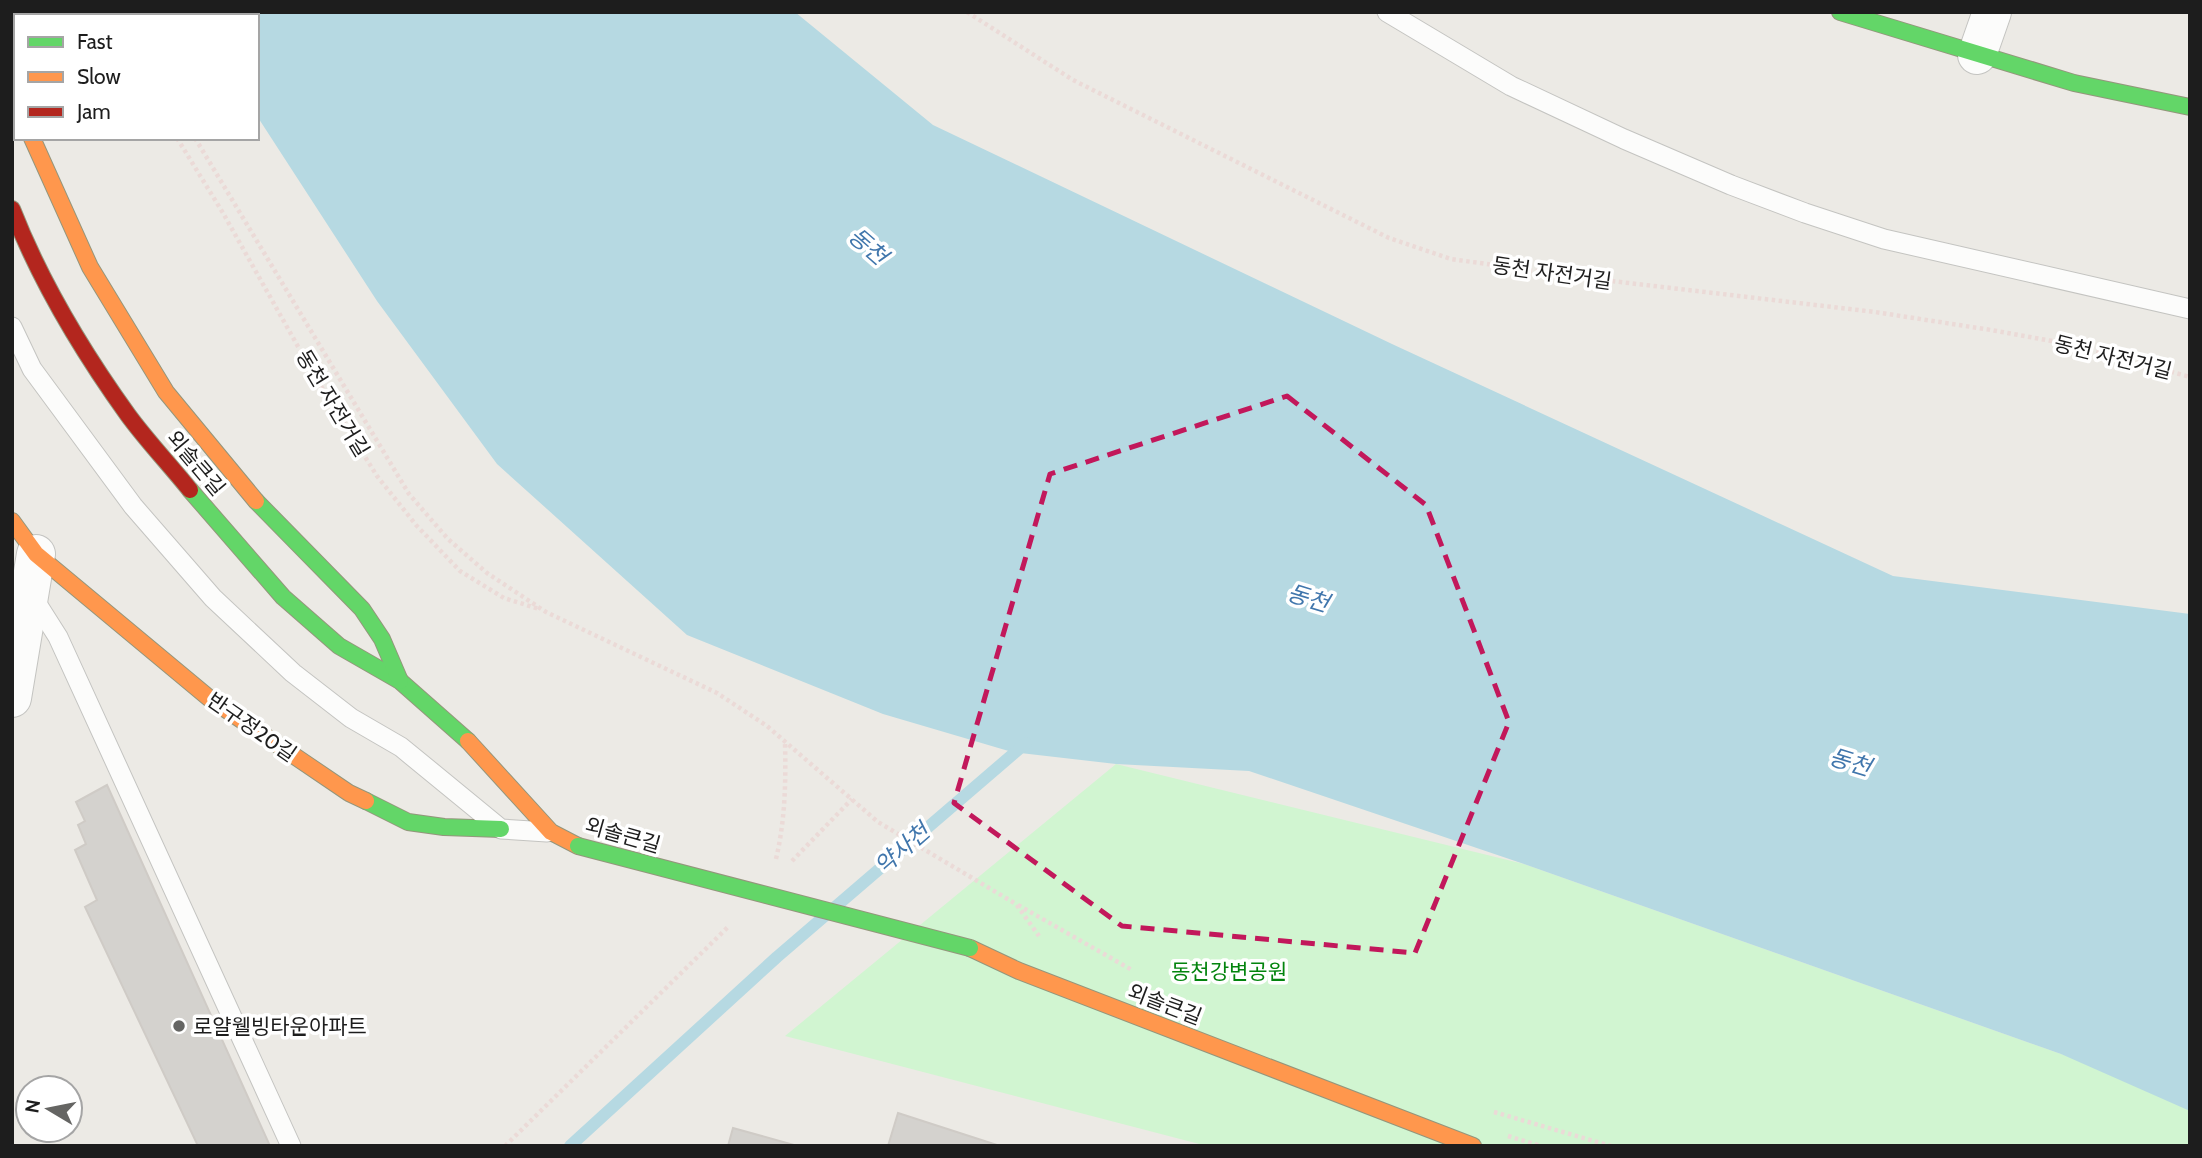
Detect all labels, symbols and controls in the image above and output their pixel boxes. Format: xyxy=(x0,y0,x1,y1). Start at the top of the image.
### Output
legend xyxy=(14,14,259,140)
text: Fast xyxy=(77,29,113,54)
text: Slow xyxy=(77,64,121,89)
text: Jam xyxy=(76,99,111,124)
water label: 동천 xyxy=(843,222,895,272)
street label: 동천 자전거길 xyxy=(1491,252,1613,294)
street label: 동천 자전거길 xyxy=(2051,330,2175,384)
street label: 동천 자전거길 xyxy=(291,345,375,461)
street label: 외솔큰길 xyxy=(162,425,230,501)
water label: 동천 xyxy=(1284,578,1335,618)
street label: 반구정20길 xyxy=(203,687,301,767)
water label: 동천 xyxy=(1826,742,1877,782)
street label: 외솔큰길 xyxy=(582,812,664,858)
water label: 약사천 xyxy=(869,816,937,880)
park label: 동천강변공원 xyxy=(1171,959,1287,984)
street label: 외솔큰길 xyxy=(1124,978,1206,1030)
place label: 로얄웰빙타운아파트 xyxy=(193,1014,367,1039)
marker: 로얄웰빙타운아파트 xyxy=(171,1018,187,1034)
north arrow xyxy=(14,1074,84,1144)
text: N xyxy=(20,1098,45,1115)

